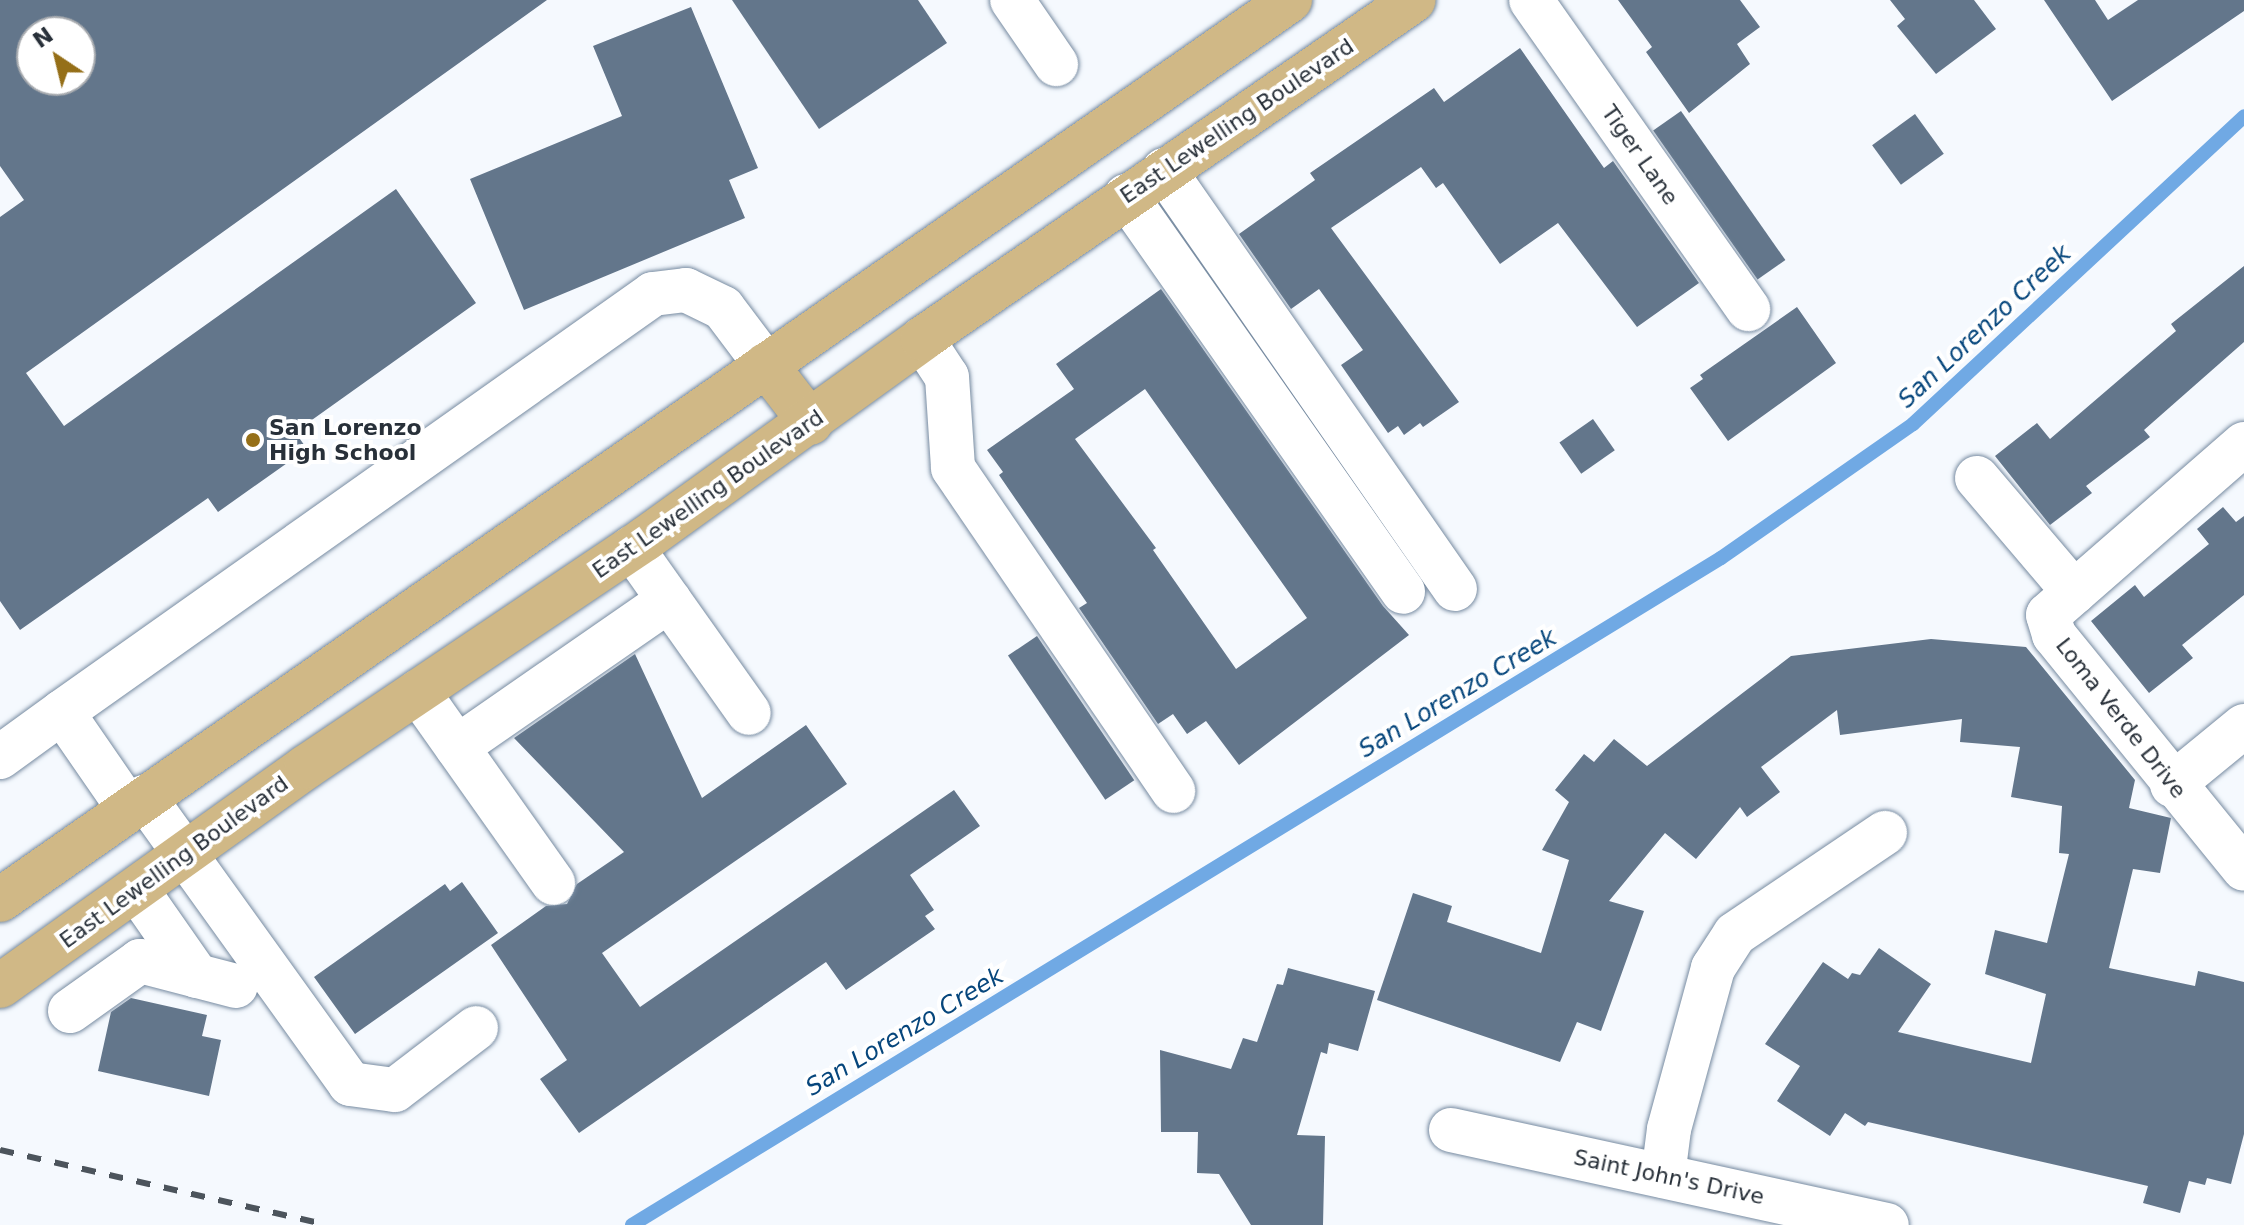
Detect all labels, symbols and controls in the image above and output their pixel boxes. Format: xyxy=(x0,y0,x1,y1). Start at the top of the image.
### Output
north arrow xyxy=(16,16,96,96)
text: N xyxy=(28,22,58,53)
street label: East Lewelling Boulevard xyxy=(1115,33,1359,209)
street label: Tiger Lane xyxy=(1596,100,1684,210)
water label: San Lorenzo Creek xyxy=(1893,240,2077,414)
street label: East Lewelling Boulevard xyxy=(587,404,829,584)
place label: San Lorenzo High School xyxy=(269,414,421,466)
marker: San Lorenzo High School xyxy=(244,431,262,449)
water label: San Lorenzo Creek xyxy=(1354,624,1562,764)
street label: Loma Verde Drive xyxy=(2050,633,2192,803)
street label: East Lewelling Boulevard xyxy=(55,770,293,954)
water label: San Lorenzo Creek xyxy=(801,962,1009,1102)
street label: Saint John's Drive xyxy=(1571,1144,1767,1210)

